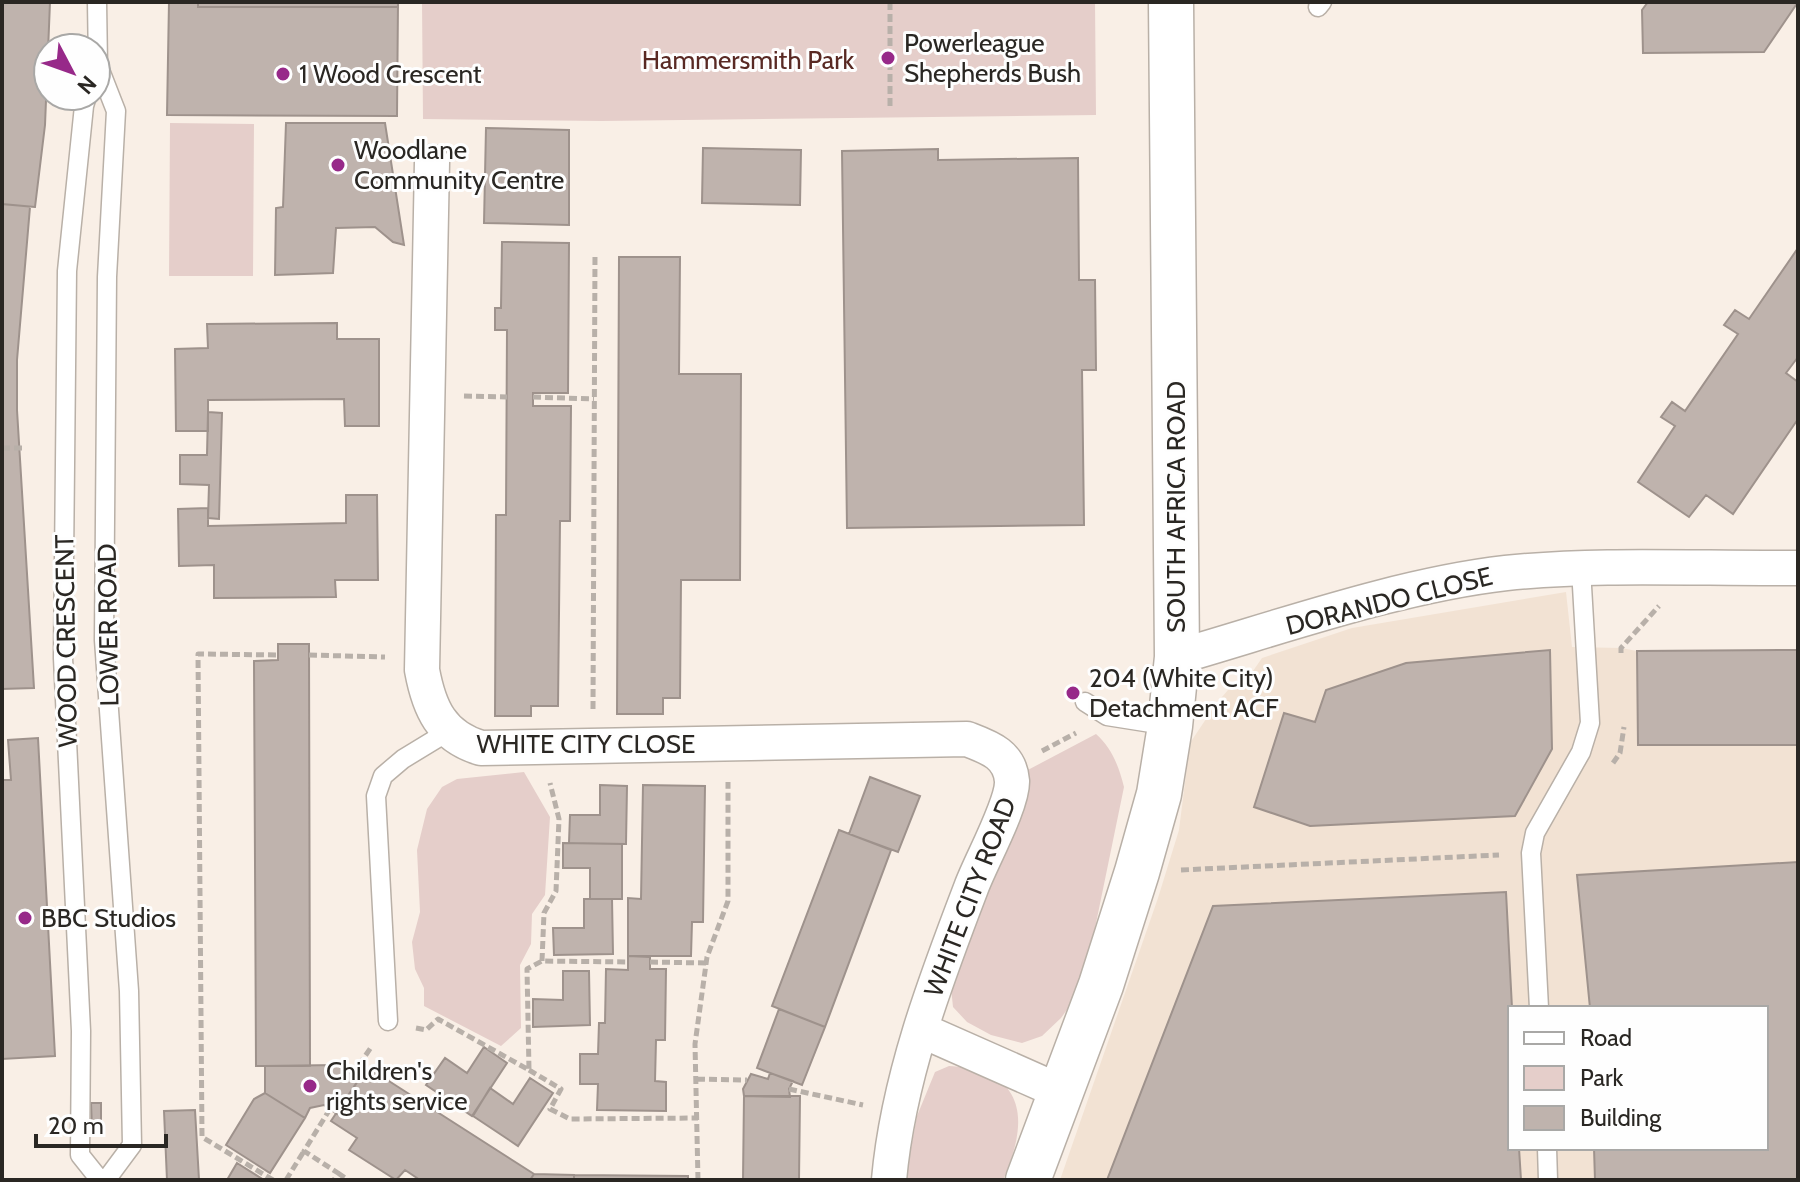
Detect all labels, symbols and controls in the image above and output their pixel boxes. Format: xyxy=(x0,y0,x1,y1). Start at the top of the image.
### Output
place label: Powerleague Shepherds Bush xyxy=(904,27,1081,89)
north arrow xyxy=(32,32,112,112)
park label: Hammersmith Park xyxy=(642,44,855,76)
marker: Powerleague Shepherds Bush xyxy=(879,49,897,67)
place label: 1 Wood Crescent xyxy=(299,58,482,90)
marker: 1 Wood Crescent xyxy=(274,65,292,83)
text: N xyxy=(71,70,102,100)
place label: Woodlane Community Centre xyxy=(354,134,564,196)
marker: Woodlane Community Centre xyxy=(329,156,347,174)
street label: SOUTH AFRICA ROAD xyxy=(1160,381,1192,633)
street label: WOOD CRESCENT xyxy=(48,534,84,748)
street label: LOWER ROAD xyxy=(91,543,125,707)
street label: DORANDO CLOSE xyxy=(1282,560,1496,642)
place label: 204 (White City) Detachment ACF xyxy=(1089,662,1279,724)
marker: 204 (White City) Detachment ACF xyxy=(1064,684,1082,702)
street label: WHITE CITY CLOSE xyxy=(477,728,695,760)
street label: WHITE CITY ROAD xyxy=(917,793,1023,1001)
place label: BBC Studios xyxy=(41,902,176,934)
marker: BBC Studios xyxy=(16,909,34,927)
legend xyxy=(1508,1006,1768,1150)
text: Road xyxy=(1580,1023,1632,1052)
place label: Children's rights service xyxy=(326,1055,467,1117)
text: Park xyxy=(1580,1063,1623,1092)
marker: Children's rights service xyxy=(301,1077,319,1095)
scale bar xyxy=(36,1098,166,1148)
text: Building xyxy=(1580,1103,1662,1132)
text: 20 m xyxy=(48,1111,104,1140)

